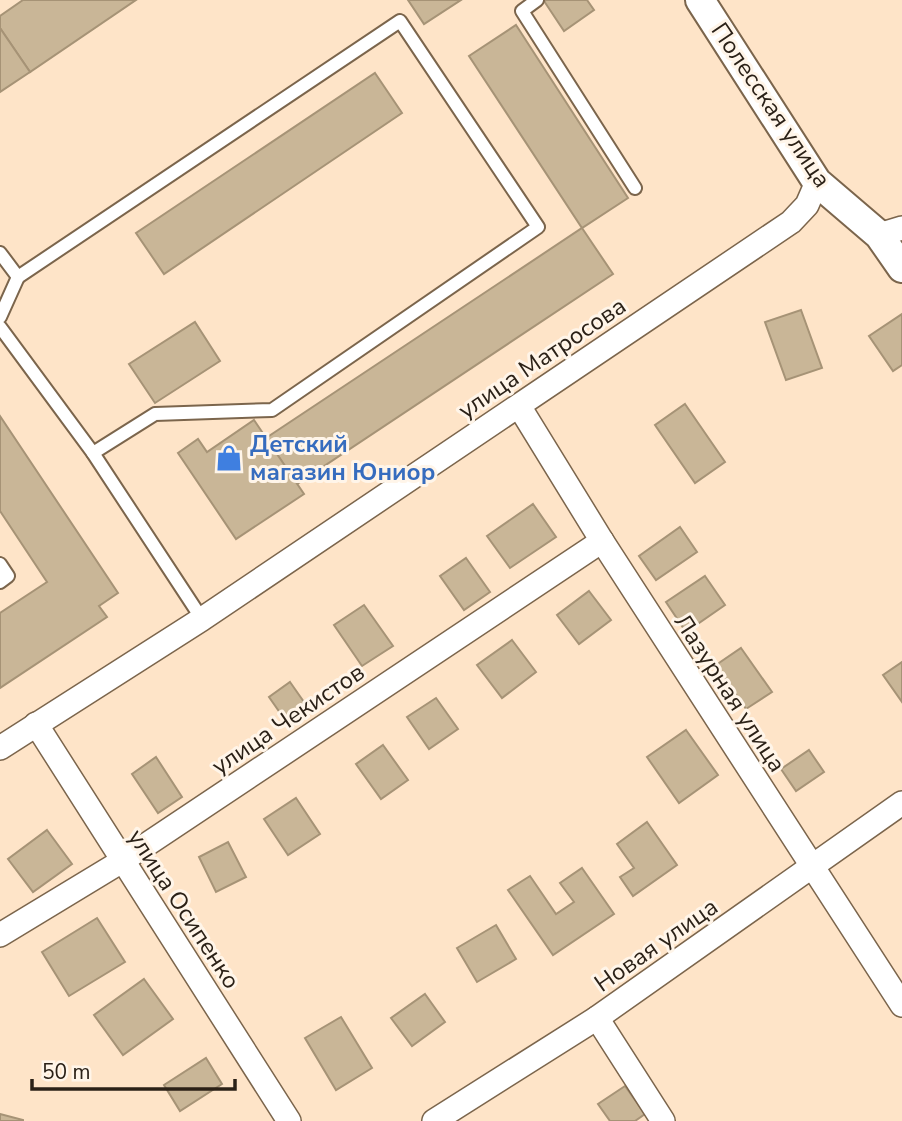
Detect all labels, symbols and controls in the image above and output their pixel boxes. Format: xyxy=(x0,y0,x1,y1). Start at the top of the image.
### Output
street label: Полесская улица xyxy=(704,16,838,194)
street label: улица Матросова xyxy=(452,290,632,426)
place label: Детский магазин Юниор xyxy=(250,428,435,488)
shop icon: Детский магазин Юниор xyxy=(214,443,244,473)
street label: Лазурная улица xyxy=(667,608,793,778)
street label: улица Чекистов xyxy=(205,656,371,782)
street label: улица Осипенко xyxy=(120,823,248,995)
street label: Новая улица xyxy=(588,891,724,999)
scale bar xyxy=(32,1048,234,1092)
text: 50 m xyxy=(42,1058,91,1086)

